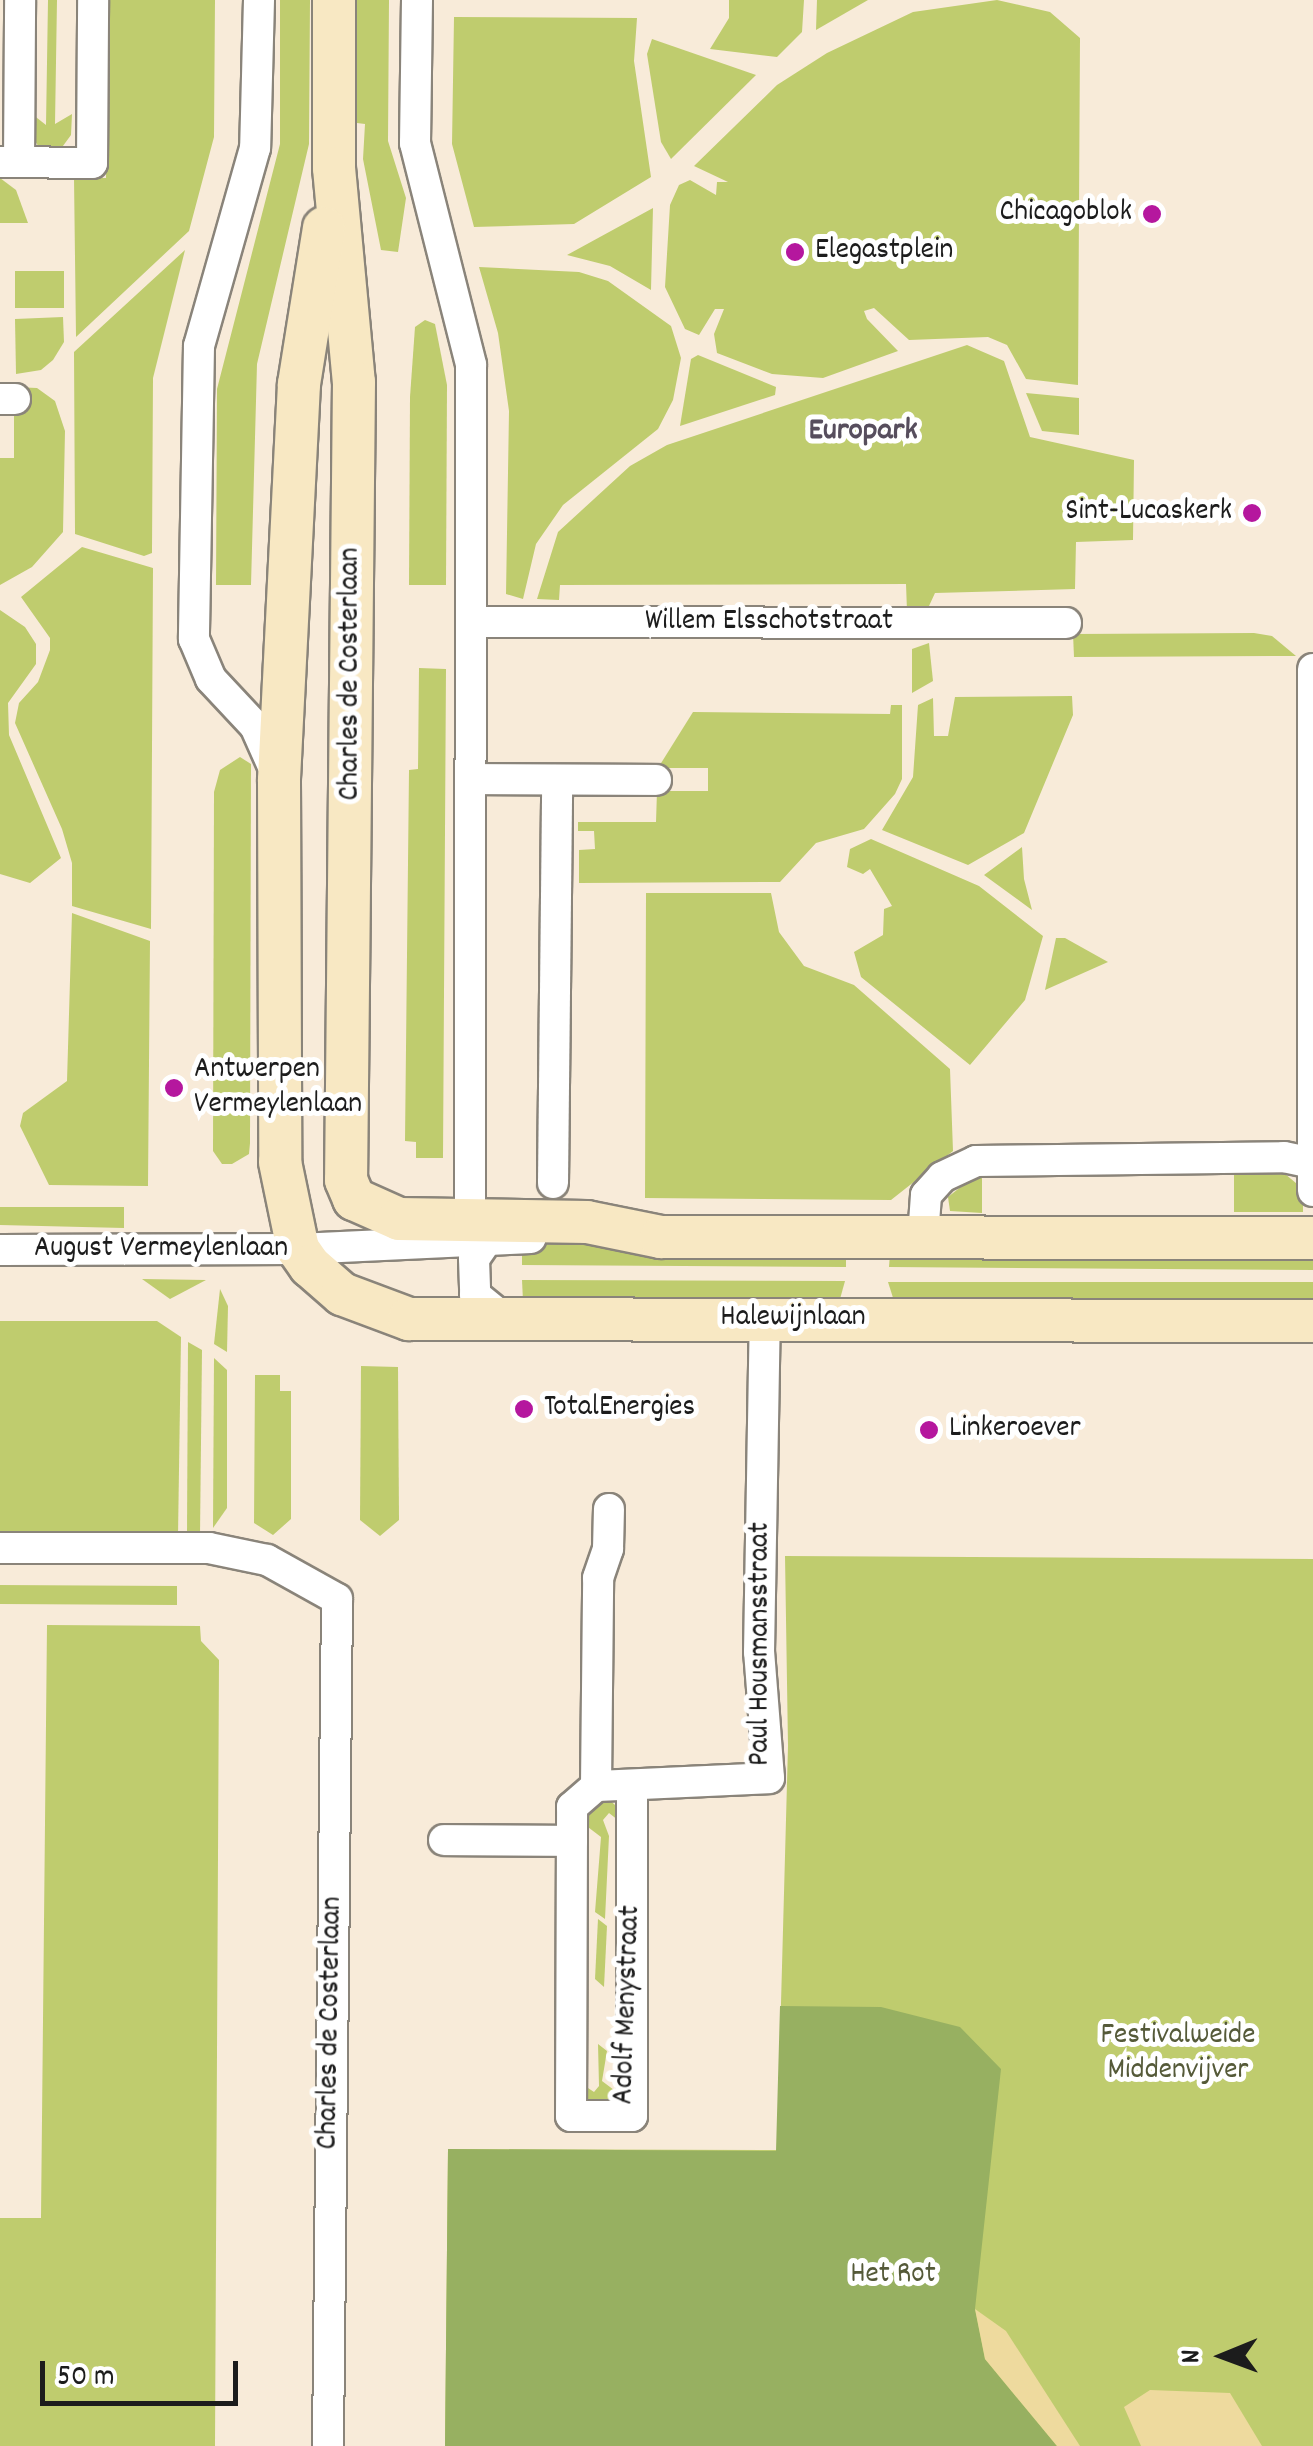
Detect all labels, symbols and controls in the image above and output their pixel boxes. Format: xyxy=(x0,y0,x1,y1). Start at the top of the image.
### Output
place label: Chicagoblok xyxy=(1000,196,1132,232)
marker: Chicagoblok xyxy=(1141,203,1163,225)
place label: Elegastplein xyxy=(815,234,953,270)
marker: Elegastplein xyxy=(784,241,806,263)
district label: Europark xyxy=(808,413,918,451)
place label: Sint-Lucaskerk xyxy=(1065,495,1232,531)
marker: Sint-Lucaskerk xyxy=(1241,502,1263,524)
street label: Charles de Costerlaan xyxy=(334,547,370,801)
street label: Willem Elsschotstraat xyxy=(645,605,893,641)
place label: Antwerpen Vermeylenlaan xyxy=(194,1053,362,1124)
marker: Antwerpen Vermeylenlaan xyxy=(163,1077,185,1099)
street label: August Vermeylenlaan xyxy=(34,1232,288,1268)
street label: Halewijnlaan xyxy=(720,1301,866,1337)
place label: TotalEnergies xyxy=(544,1391,695,1427)
marker: TotalEnergies xyxy=(513,1398,535,1420)
place label: Linkeroever xyxy=(949,1412,1081,1448)
marker: Linkeroever xyxy=(918,1419,940,1441)
street label: Paul Housmansstraat xyxy=(744,1522,780,1766)
street label: Charles de Costerlaan xyxy=(312,1896,352,2150)
street label: Adolf Menystraat xyxy=(608,1905,650,2105)
park label: Festivalweide Middenvijver xyxy=(1101,2019,1255,2090)
park label: Het Rot xyxy=(850,2258,936,2294)
north arrow xyxy=(1173,2306,1273,2406)
scale bar xyxy=(45,2341,242,2403)
text: N xyxy=(1173,2349,1213,2364)
text: 50 m xyxy=(57,2357,115,2400)

